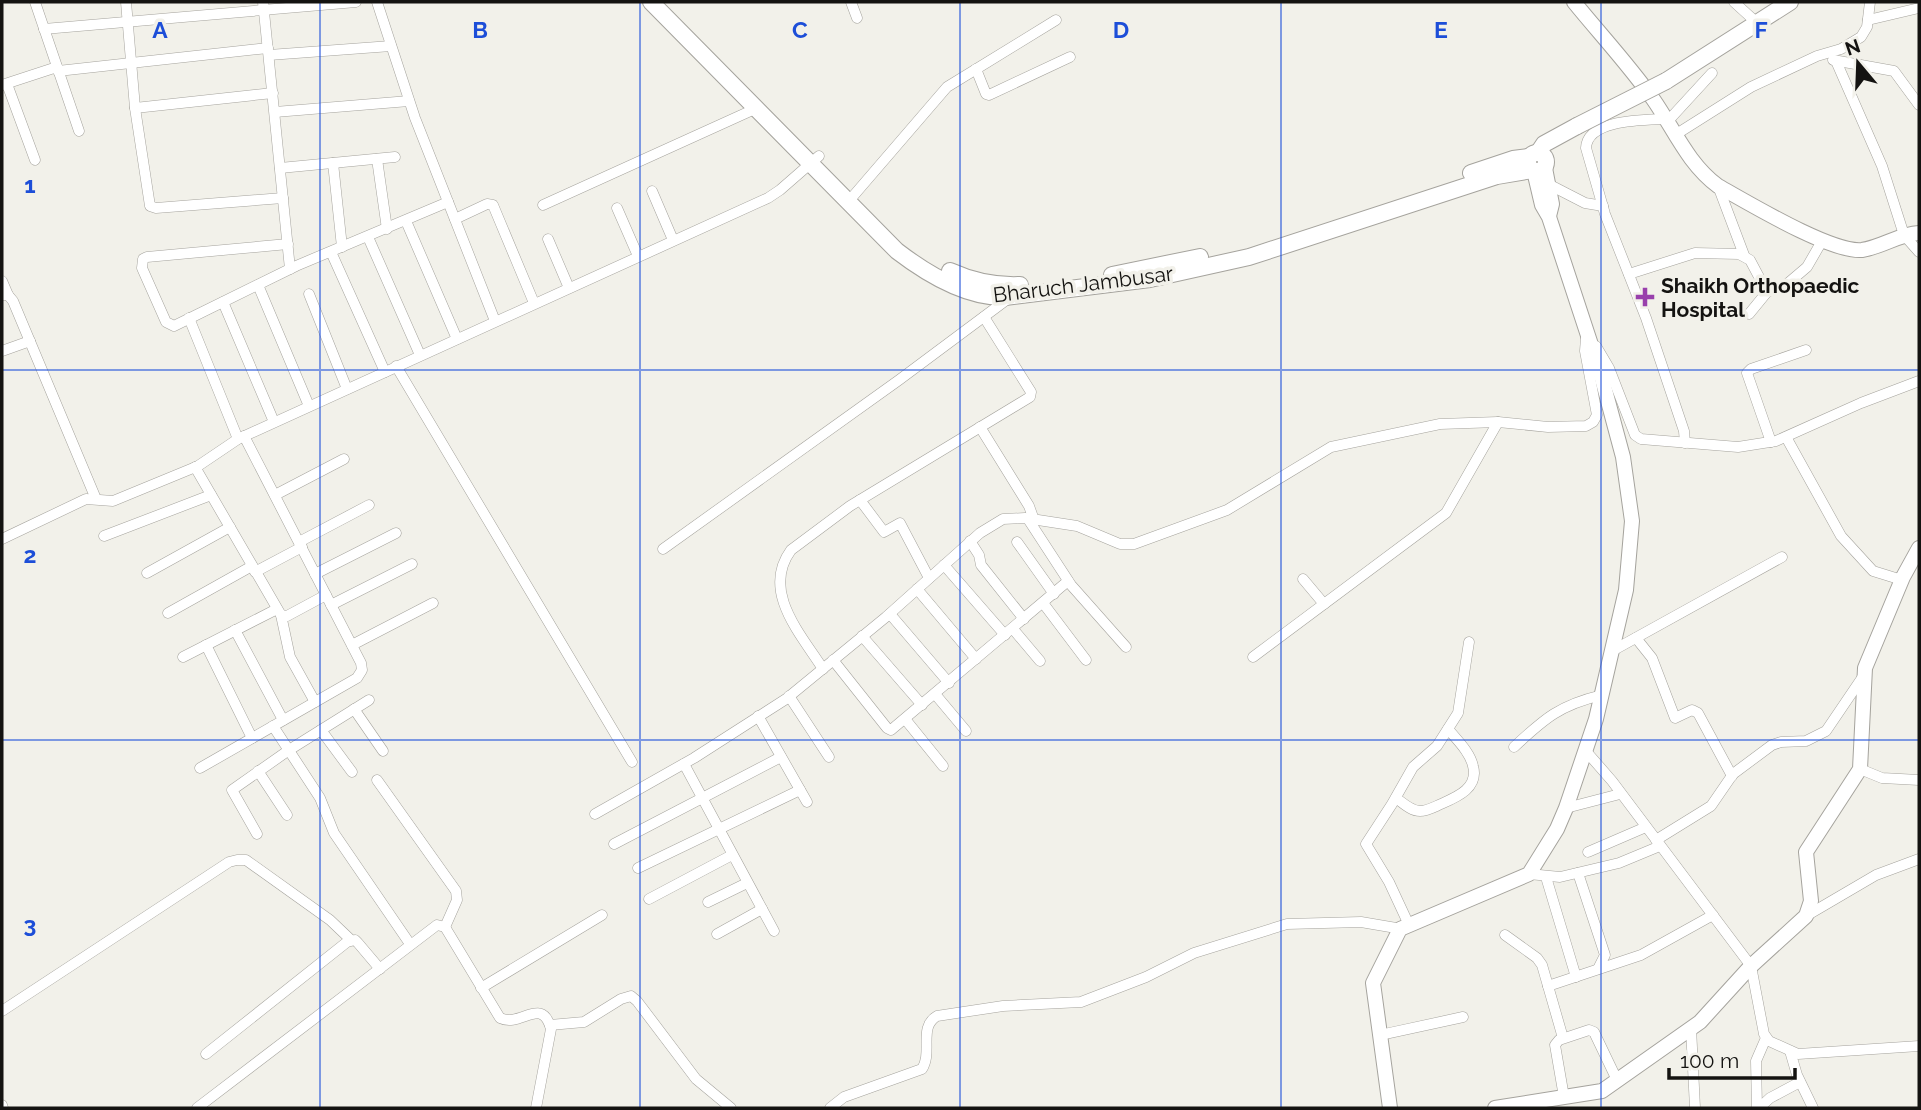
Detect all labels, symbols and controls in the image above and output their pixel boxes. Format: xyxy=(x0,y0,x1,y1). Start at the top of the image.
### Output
text: A xyxy=(152,16,168,43)
text: B xyxy=(472,16,488,43)
text: C xyxy=(792,16,808,43)
text: D xyxy=(1113,16,1129,43)
text: E xyxy=(1434,16,1448,43)
text: F xyxy=(1754,16,1768,43)
north arrow xyxy=(1823,28,1893,98)
text: N xyxy=(1842,34,1863,60)
text: 1 xyxy=(24,171,36,198)
street label: Bharuch Jambusar xyxy=(992,260,1175,307)
place label: Shaikh Orthopaedic Hospital xyxy=(1661,273,1860,322)
marker: Shaikh Orthopaedic Hospital xyxy=(1635,287,1655,307)
text: 2 xyxy=(24,541,36,568)
text: 3 xyxy=(24,911,36,938)
scale bar xyxy=(1669,1036,1795,1080)
text: 100 m xyxy=(1680,1048,1739,1073)

